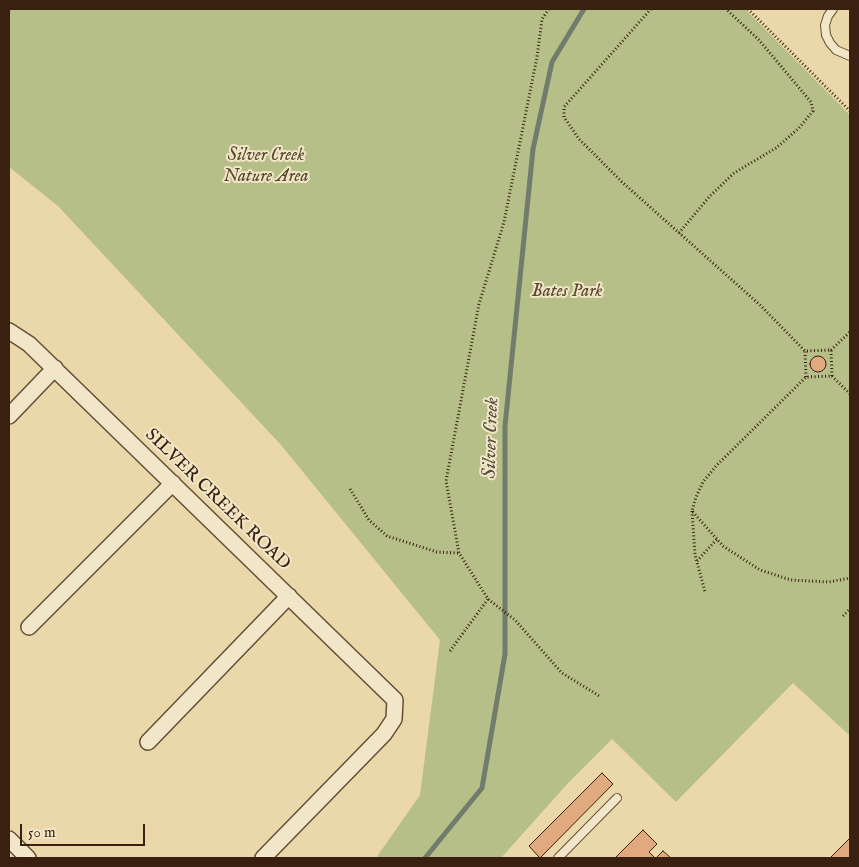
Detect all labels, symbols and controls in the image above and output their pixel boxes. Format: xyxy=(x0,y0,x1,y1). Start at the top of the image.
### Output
park label: Silver Creek Nature Area xyxy=(223,145,309,188)
park label: Bates Park xyxy=(532,281,602,303)
water label: Silver Creek xyxy=(479,397,505,479)
street label: SILVER CREEK ROAD xyxy=(140,425,294,575)
scale bar xyxy=(22,814,148,846)
text: 50 m xyxy=(28,823,56,842)

